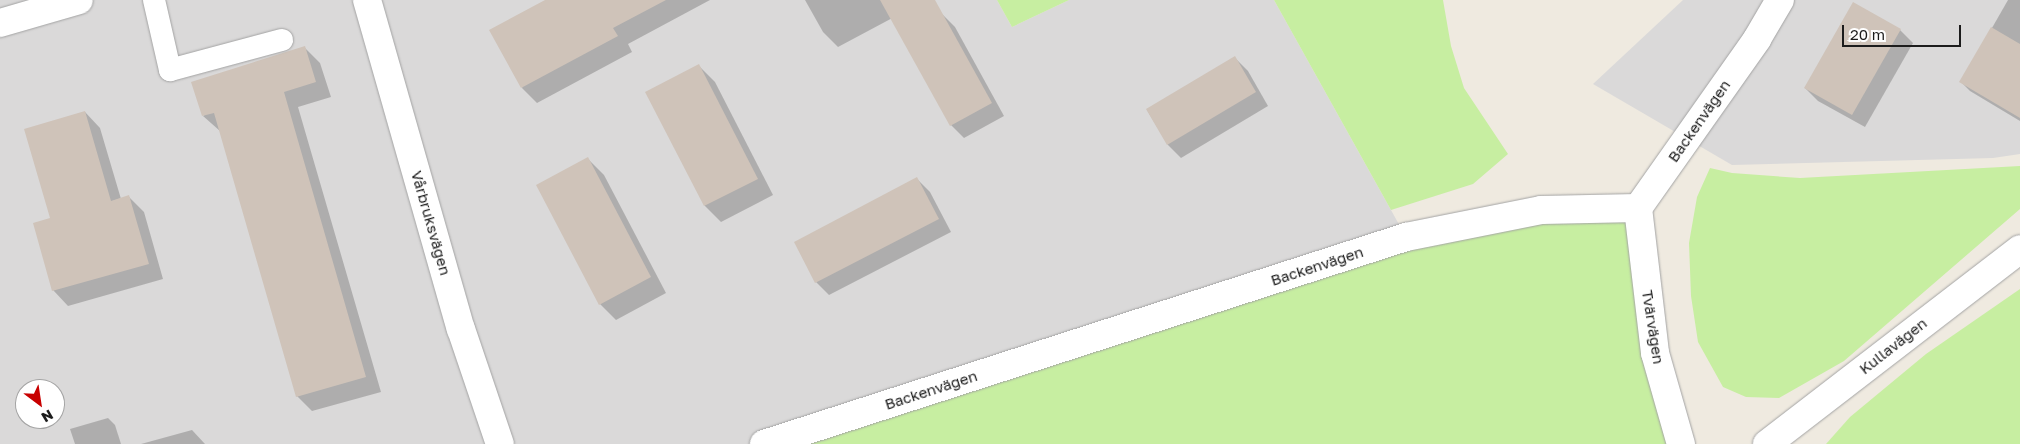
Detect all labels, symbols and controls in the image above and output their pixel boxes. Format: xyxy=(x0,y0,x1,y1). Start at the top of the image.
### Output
scale bar xyxy=(1845,15,1964,47)
text: 20 m xyxy=(1850,25,1885,43)
street label: Backenvägen xyxy=(1664,76,1734,166)
street label: Vårbruksvägen xyxy=(407,169,455,277)
street label: Backenvägen xyxy=(1268,243,1366,289)
street label: Tvärvägen xyxy=(1638,289,1668,365)
street label: Kullavägen xyxy=(1856,314,1930,378)
street label: Backenvägen xyxy=(882,367,980,413)
north arrow xyxy=(15,379,65,429)
text: N xyxy=(39,406,56,426)

